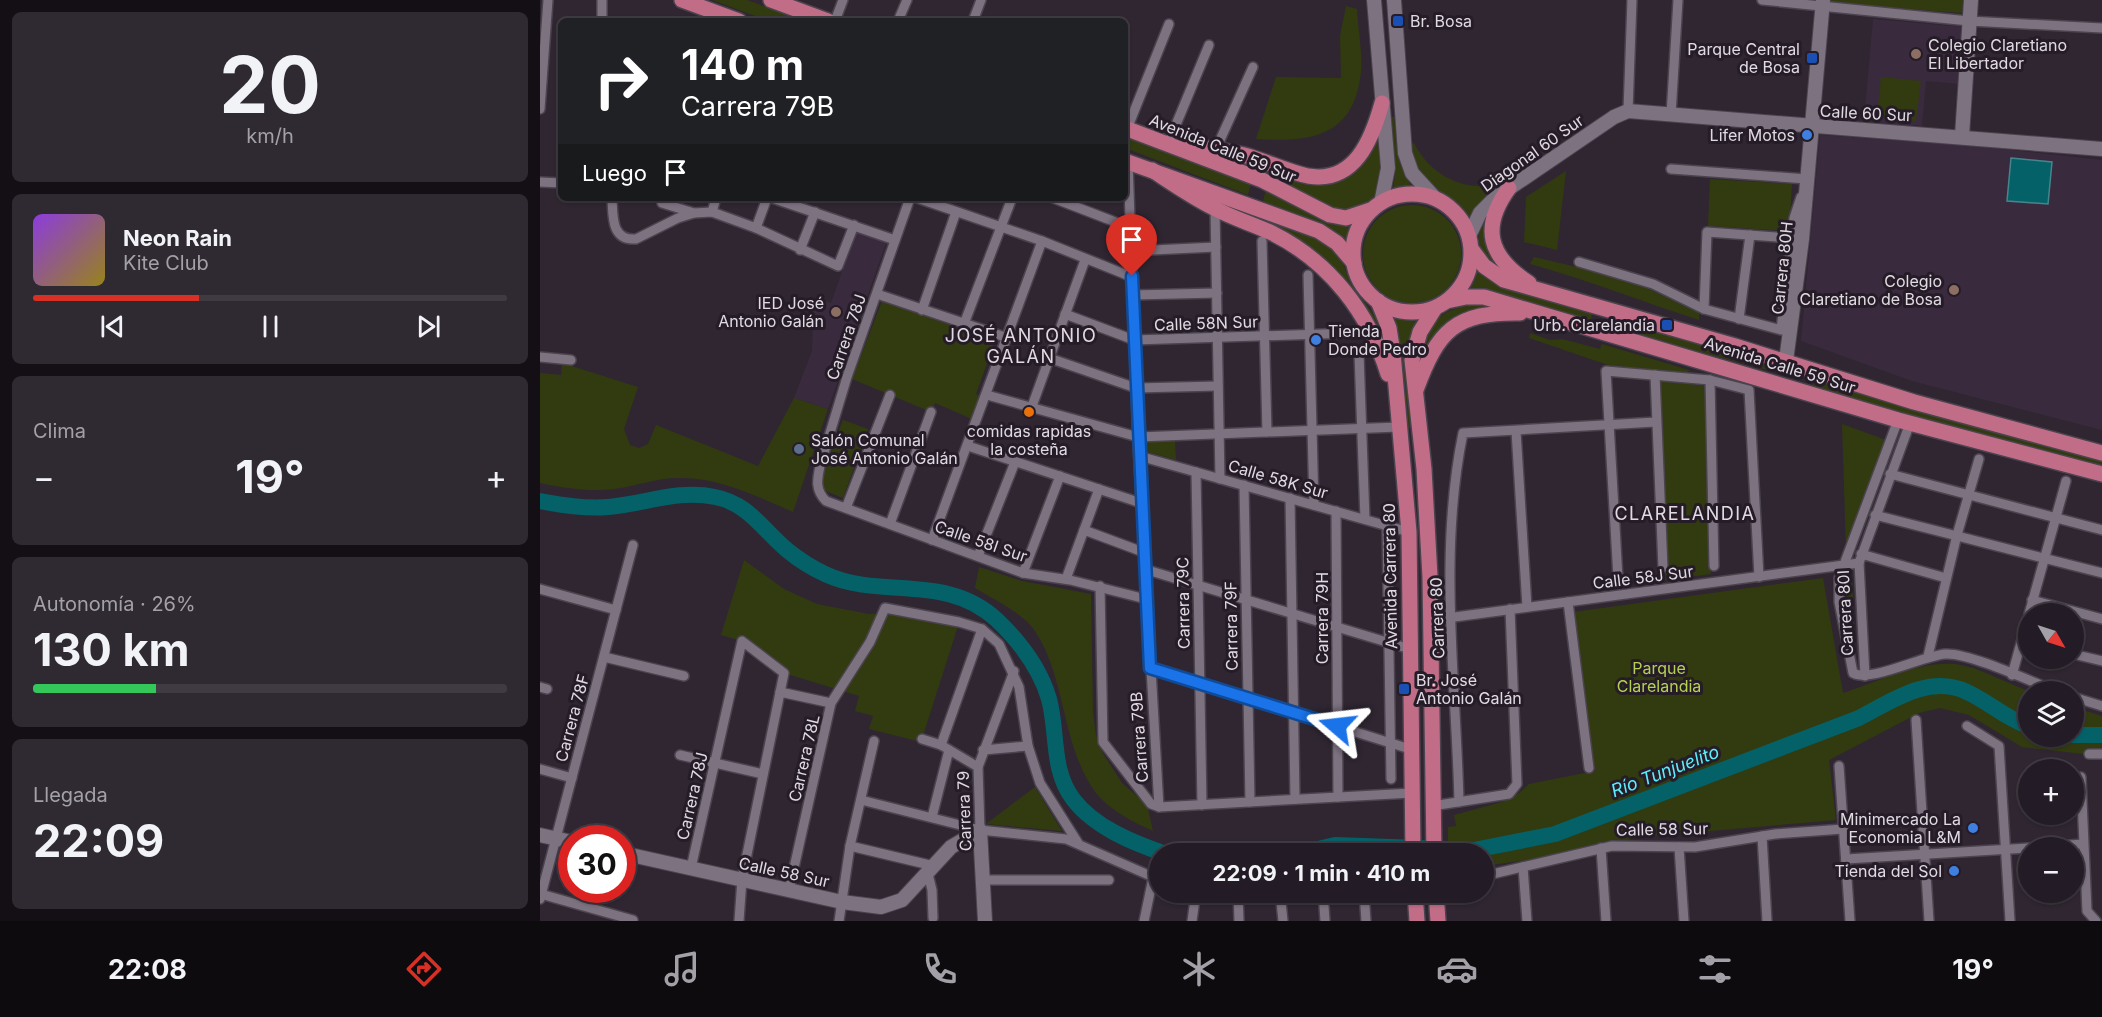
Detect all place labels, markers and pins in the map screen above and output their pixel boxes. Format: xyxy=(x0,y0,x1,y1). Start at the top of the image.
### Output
place label: Br. Bosa xyxy=(1410,11,1472,31)
marker: Br. Bosa xyxy=(1391,14,1405,28)
place label: Colegio Claretiano El Libertador xyxy=(1928,35,2067,73)
place label: Parque Central de Bosa xyxy=(1687,39,1800,77)
marker: Colegio Claretiano El Libertador xyxy=(1909,47,1923,61)
marker: Parque Central de Bosa xyxy=(1805,51,1819,65)
place label: Lifer Motos xyxy=(1710,125,1795,145)
marker: Lifer Motos xyxy=(1800,128,1814,142)
pin xyxy=(1106,214,1157,276)
place label: Colegio Claretiano de Bosa xyxy=(1800,271,1942,309)
marker: Colegio Claretiano de Bosa xyxy=(1947,283,1961,297)
place label: IED José Antonio Galán xyxy=(718,293,824,331)
marker: IED José Antonio Galán xyxy=(829,305,843,319)
place label: Urb. Clarelandia xyxy=(1533,315,1655,335)
marker: Urb. Clarelandia xyxy=(1660,318,1674,332)
place label: Tienda Donde Pedro xyxy=(1328,321,1427,359)
marker: Tienda Donde Pedro xyxy=(1309,333,1323,347)
marker: comidas rapidas la costeña xyxy=(1022,405,1036,419)
place label: comidas rapidas la costeña xyxy=(967,421,1091,459)
place label: Salón Comunal José Antonio Galán xyxy=(811,430,958,468)
marker: Salón Comunal José Antonio Galán xyxy=(792,442,806,456)
place label: Br. José Antonio Galán xyxy=(1416,670,1522,708)
marker: Br. José Antonio Galán xyxy=(1397,682,1411,696)
place label: Minimercado La Economia L&M xyxy=(1840,809,1961,847)
marker: Minimercado La Economia L&M xyxy=(1966,821,1980,835)
place label: Tienda del Sol xyxy=(1835,861,1942,881)
marker: Tienda del Sol xyxy=(1947,864,1961,878)

